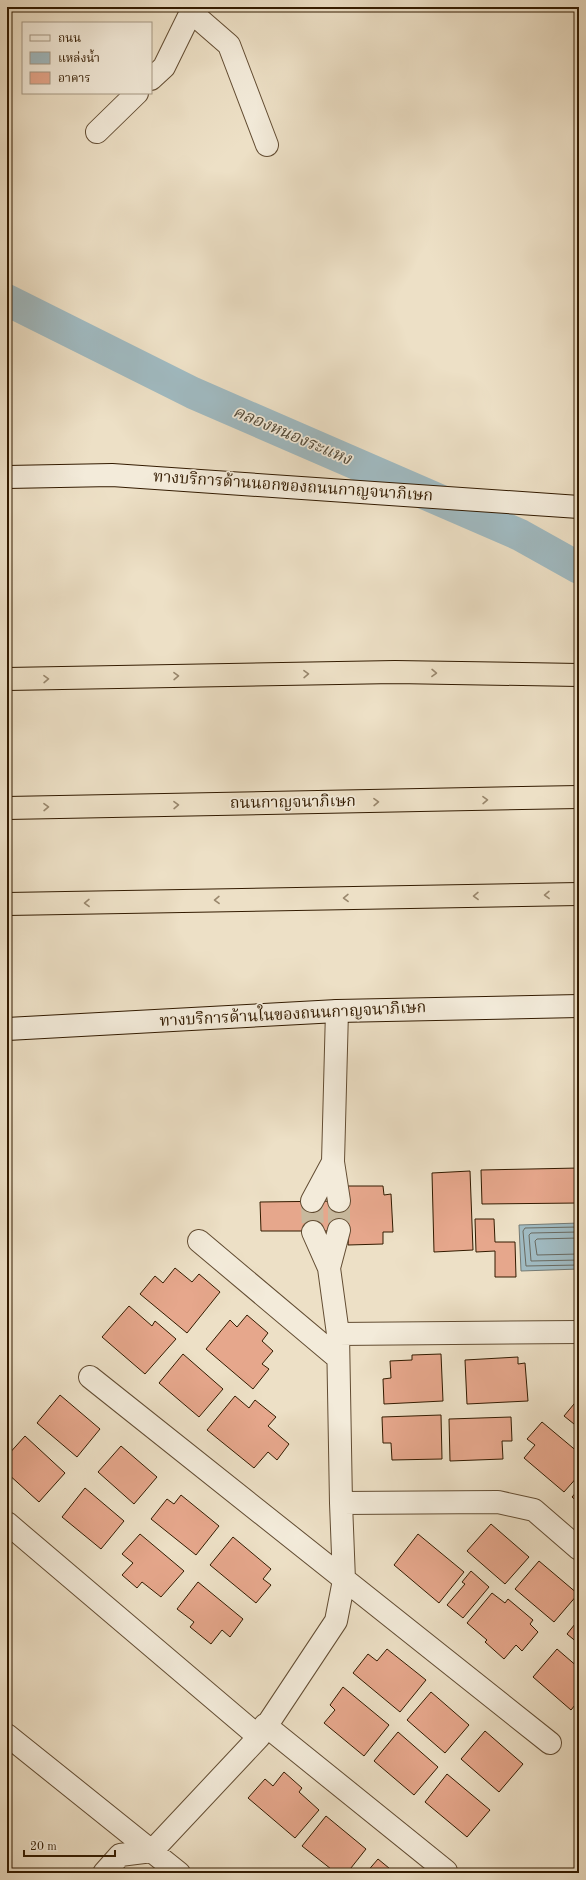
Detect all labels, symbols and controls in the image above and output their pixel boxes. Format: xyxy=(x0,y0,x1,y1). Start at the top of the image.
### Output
legend xyxy=(22,22,152,94)
text: ถนน xyxy=(58,33,81,45)
text: แหล่งน้ำ xyxy=(58,49,100,65)
text: อาคาร xyxy=(58,73,90,85)
water label: คลองหนองระแหง xyxy=(230,403,355,469)
street label: ทางบริการด้านนอกของถนนกาญจนาภิเษก xyxy=(153,467,434,505)
one-way arrow xyxy=(431,669,437,677)
one-way arrow xyxy=(303,670,309,678)
one-way arrow xyxy=(173,672,179,680)
one-way arrow xyxy=(43,675,49,683)
street label: ถนนกาญจนาภิเษก xyxy=(230,793,356,812)
one-way arrow xyxy=(482,795,488,804)
one-way arrow xyxy=(373,798,379,806)
one-way arrow xyxy=(173,801,179,809)
one-way arrow xyxy=(43,803,49,812)
one-way arrow xyxy=(544,891,550,899)
one-way arrow xyxy=(473,892,479,900)
one-way arrow xyxy=(343,894,349,902)
one-way arrow xyxy=(214,896,220,904)
one-way arrow xyxy=(84,898,90,907)
street label: ทางบริการด้านในของถนนกาญจนาภิเษก xyxy=(159,996,427,1030)
scale bar xyxy=(24,1832,115,1858)
text: 20 m xyxy=(30,1841,57,1853)

